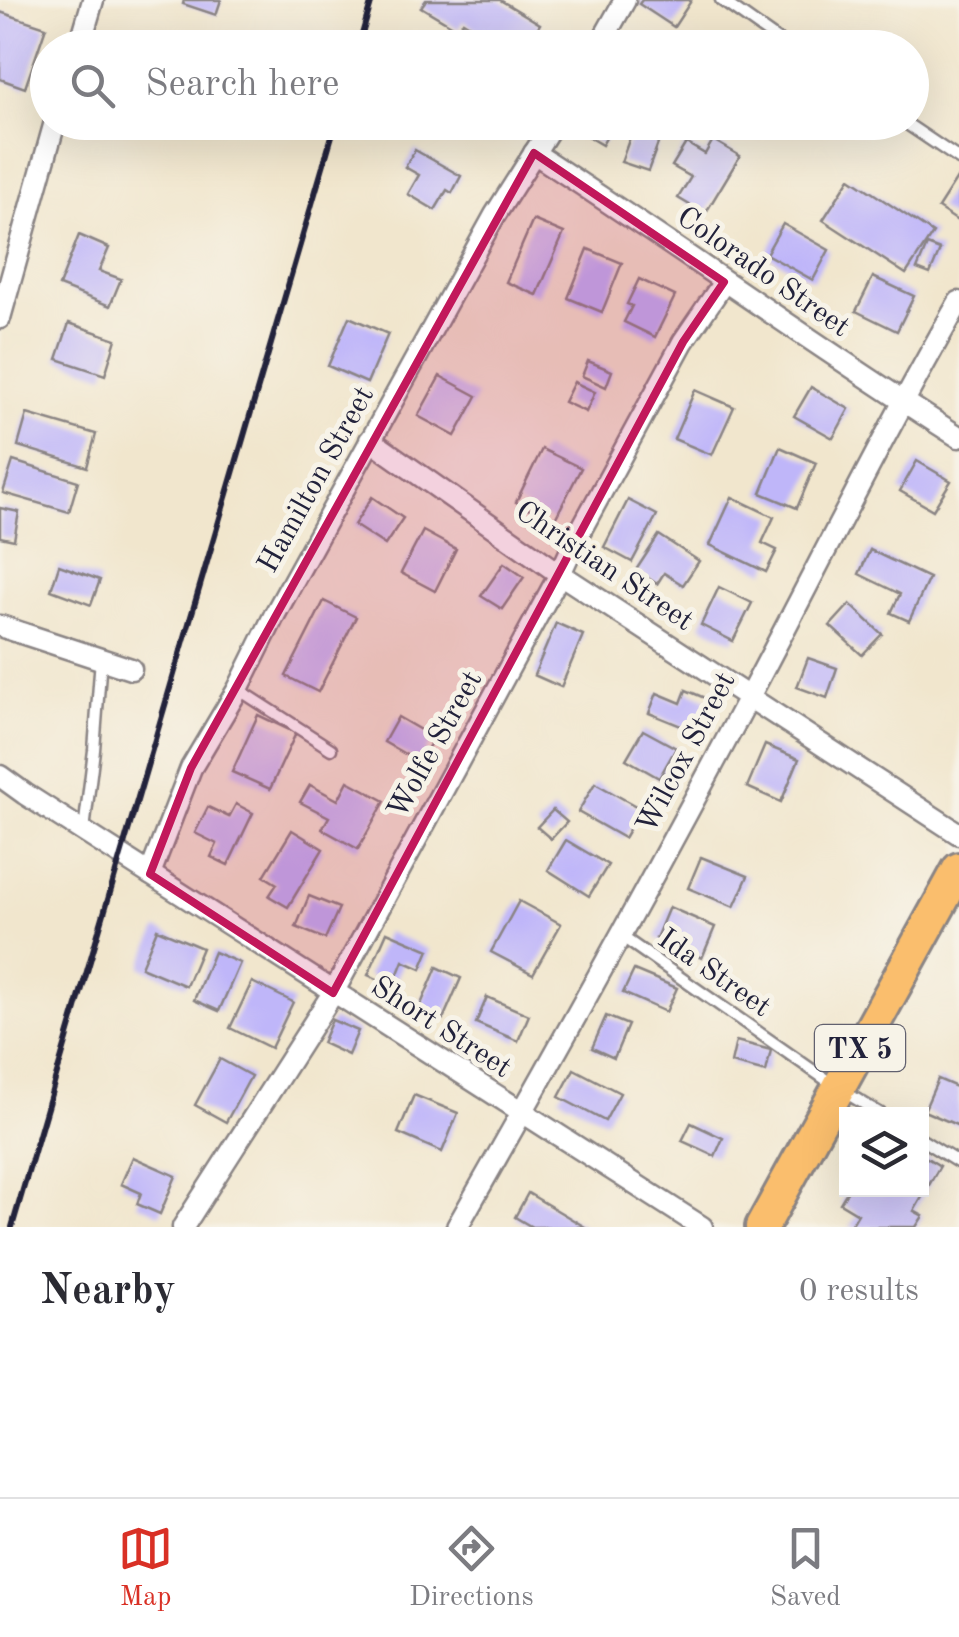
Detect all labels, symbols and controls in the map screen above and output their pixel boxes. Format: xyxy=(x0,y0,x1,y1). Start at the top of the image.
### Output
search box xyxy=(30,30,929,140)
icon: search xyxy=(65,58,120,113)
text: Search here xyxy=(145,66,340,104)
street label: Colorado Street xyxy=(671,202,855,343)
street label: Hamilton Street xyxy=(253,382,380,578)
street label: Christian Street xyxy=(510,496,698,637)
street label: Wolfe Street xyxy=(383,666,489,824)
street label: Wilcox Street xyxy=(632,667,742,838)
street label: Ida Street xyxy=(652,924,776,1023)
street label: Short Street xyxy=(365,971,516,1084)
road number: TX 5 xyxy=(815,1025,905,1071)
map controls xyxy=(839,1107,929,1197)
button: layers xyxy=(839,1107,929,1197)
text: Nearby xyxy=(40,1271,176,1313)
text: 0 results xyxy=(799,1276,919,1308)
tab: Map xyxy=(118,1521,173,1616)
tab: Directions xyxy=(409,1521,534,1616)
tab: Saved xyxy=(770,1521,841,1616)

